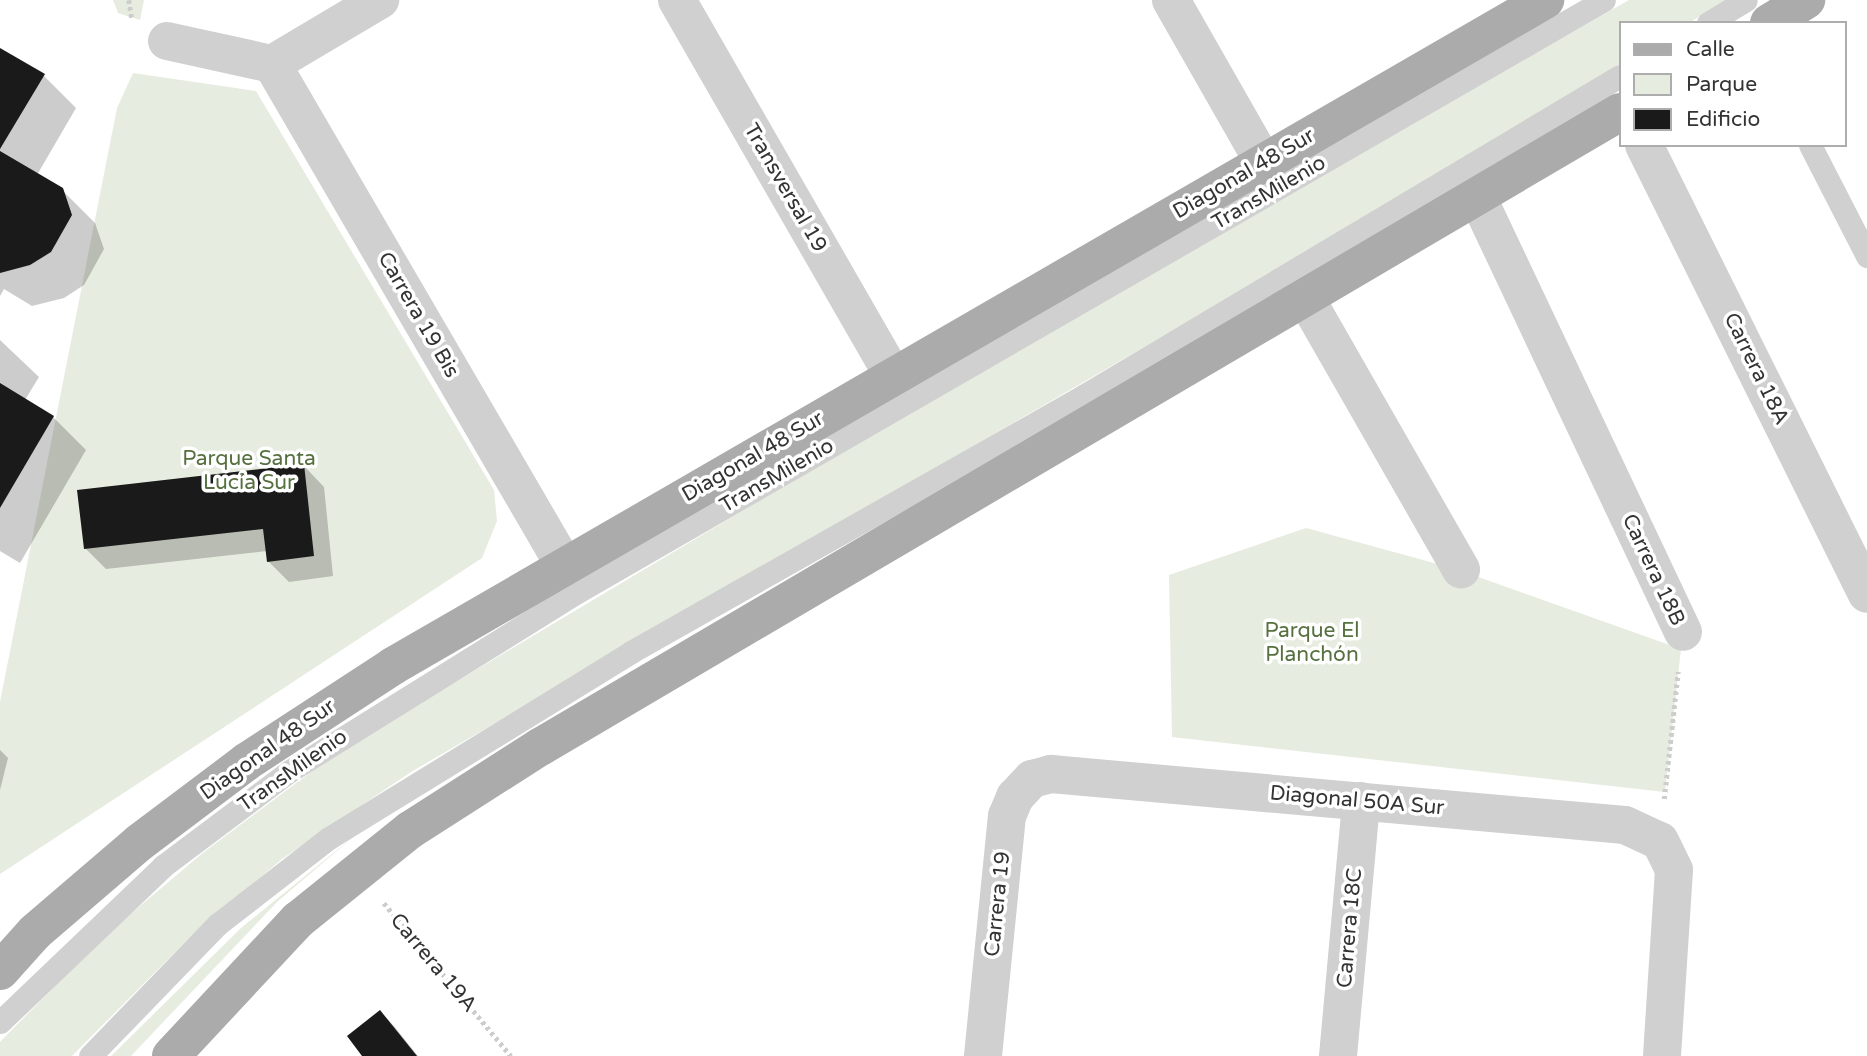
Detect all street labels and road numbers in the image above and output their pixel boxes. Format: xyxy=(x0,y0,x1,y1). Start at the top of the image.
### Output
street label: Transversal 19 xyxy=(738,119,832,257)
street label: Diagonal 48 Sur xyxy=(1169,123,1319,225)
street label: TransMilenio xyxy=(1208,150,1330,236)
street label: Carrera 19 Bis xyxy=(372,248,464,382)
street label: Carrera 18A xyxy=(1718,309,1794,429)
street label: Diagonal 48 Sur xyxy=(678,406,828,508)
street label: TransMilenio xyxy=(716,433,838,519)
street label: Carrera 18B xyxy=(1616,510,1690,630)
street label: Diagonal 48 Sur xyxy=(196,694,340,806)
street label: TransMilenio xyxy=(234,724,352,818)
street label: Diagonal 50A Sur xyxy=(1269,781,1445,821)
street label: Carrera 19 xyxy=(980,850,1016,958)
street label: Carrera 18C xyxy=(1332,867,1368,989)
street label: Carrera 19A xyxy=(384,908,482,1018)

